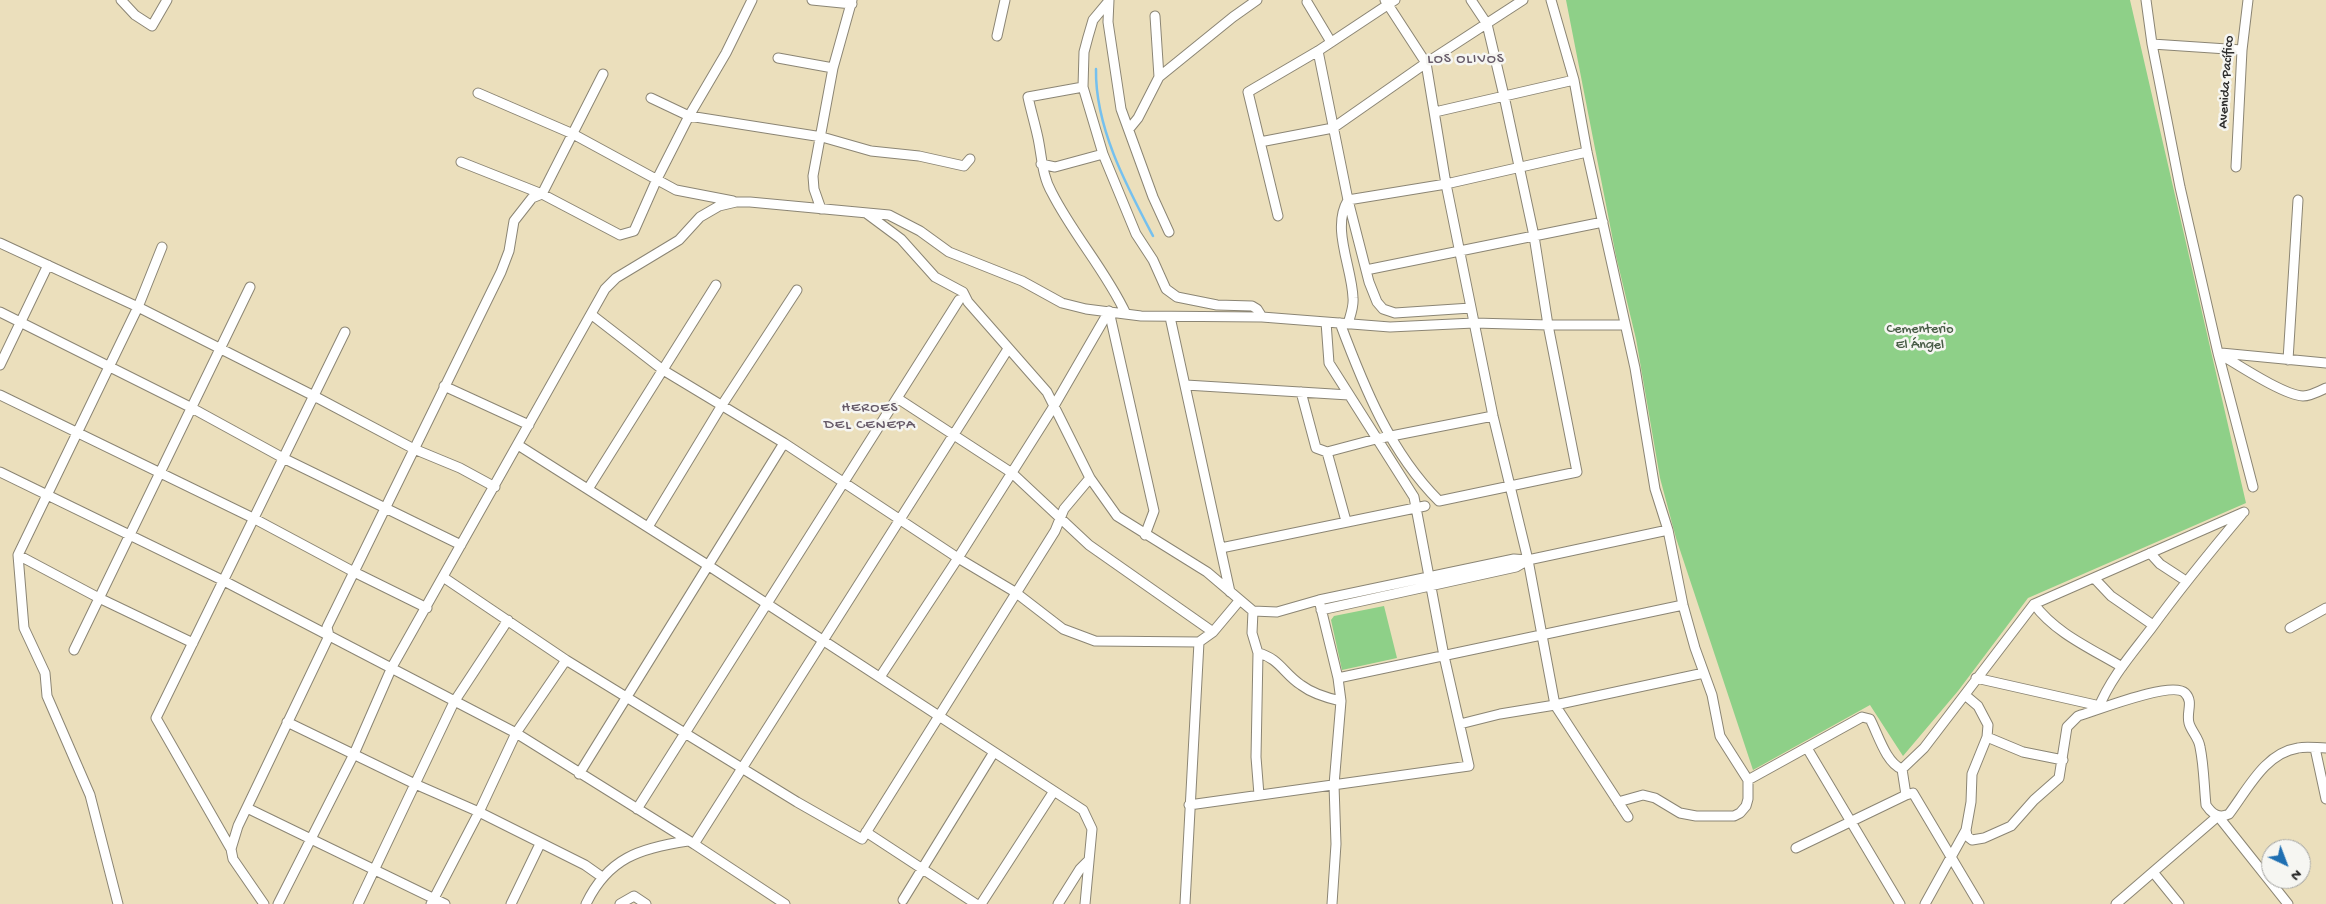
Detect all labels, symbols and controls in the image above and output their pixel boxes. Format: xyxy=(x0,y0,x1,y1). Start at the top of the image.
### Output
street label: Avenida Pacífico xyxy=(2215,35,2239,129)
district label: LOS OLIVOS xyxy=(1426,51,1506,69)
park label: Cementerio El Ángel xyxy=(1887,322,1953,354)
district label: HEROES DEL CENEPA xyxy=(823,400,917,435)
north arrow xyxy=(2261,839,2311,889)
text: N xyxy=(2287,865,2305,884)

